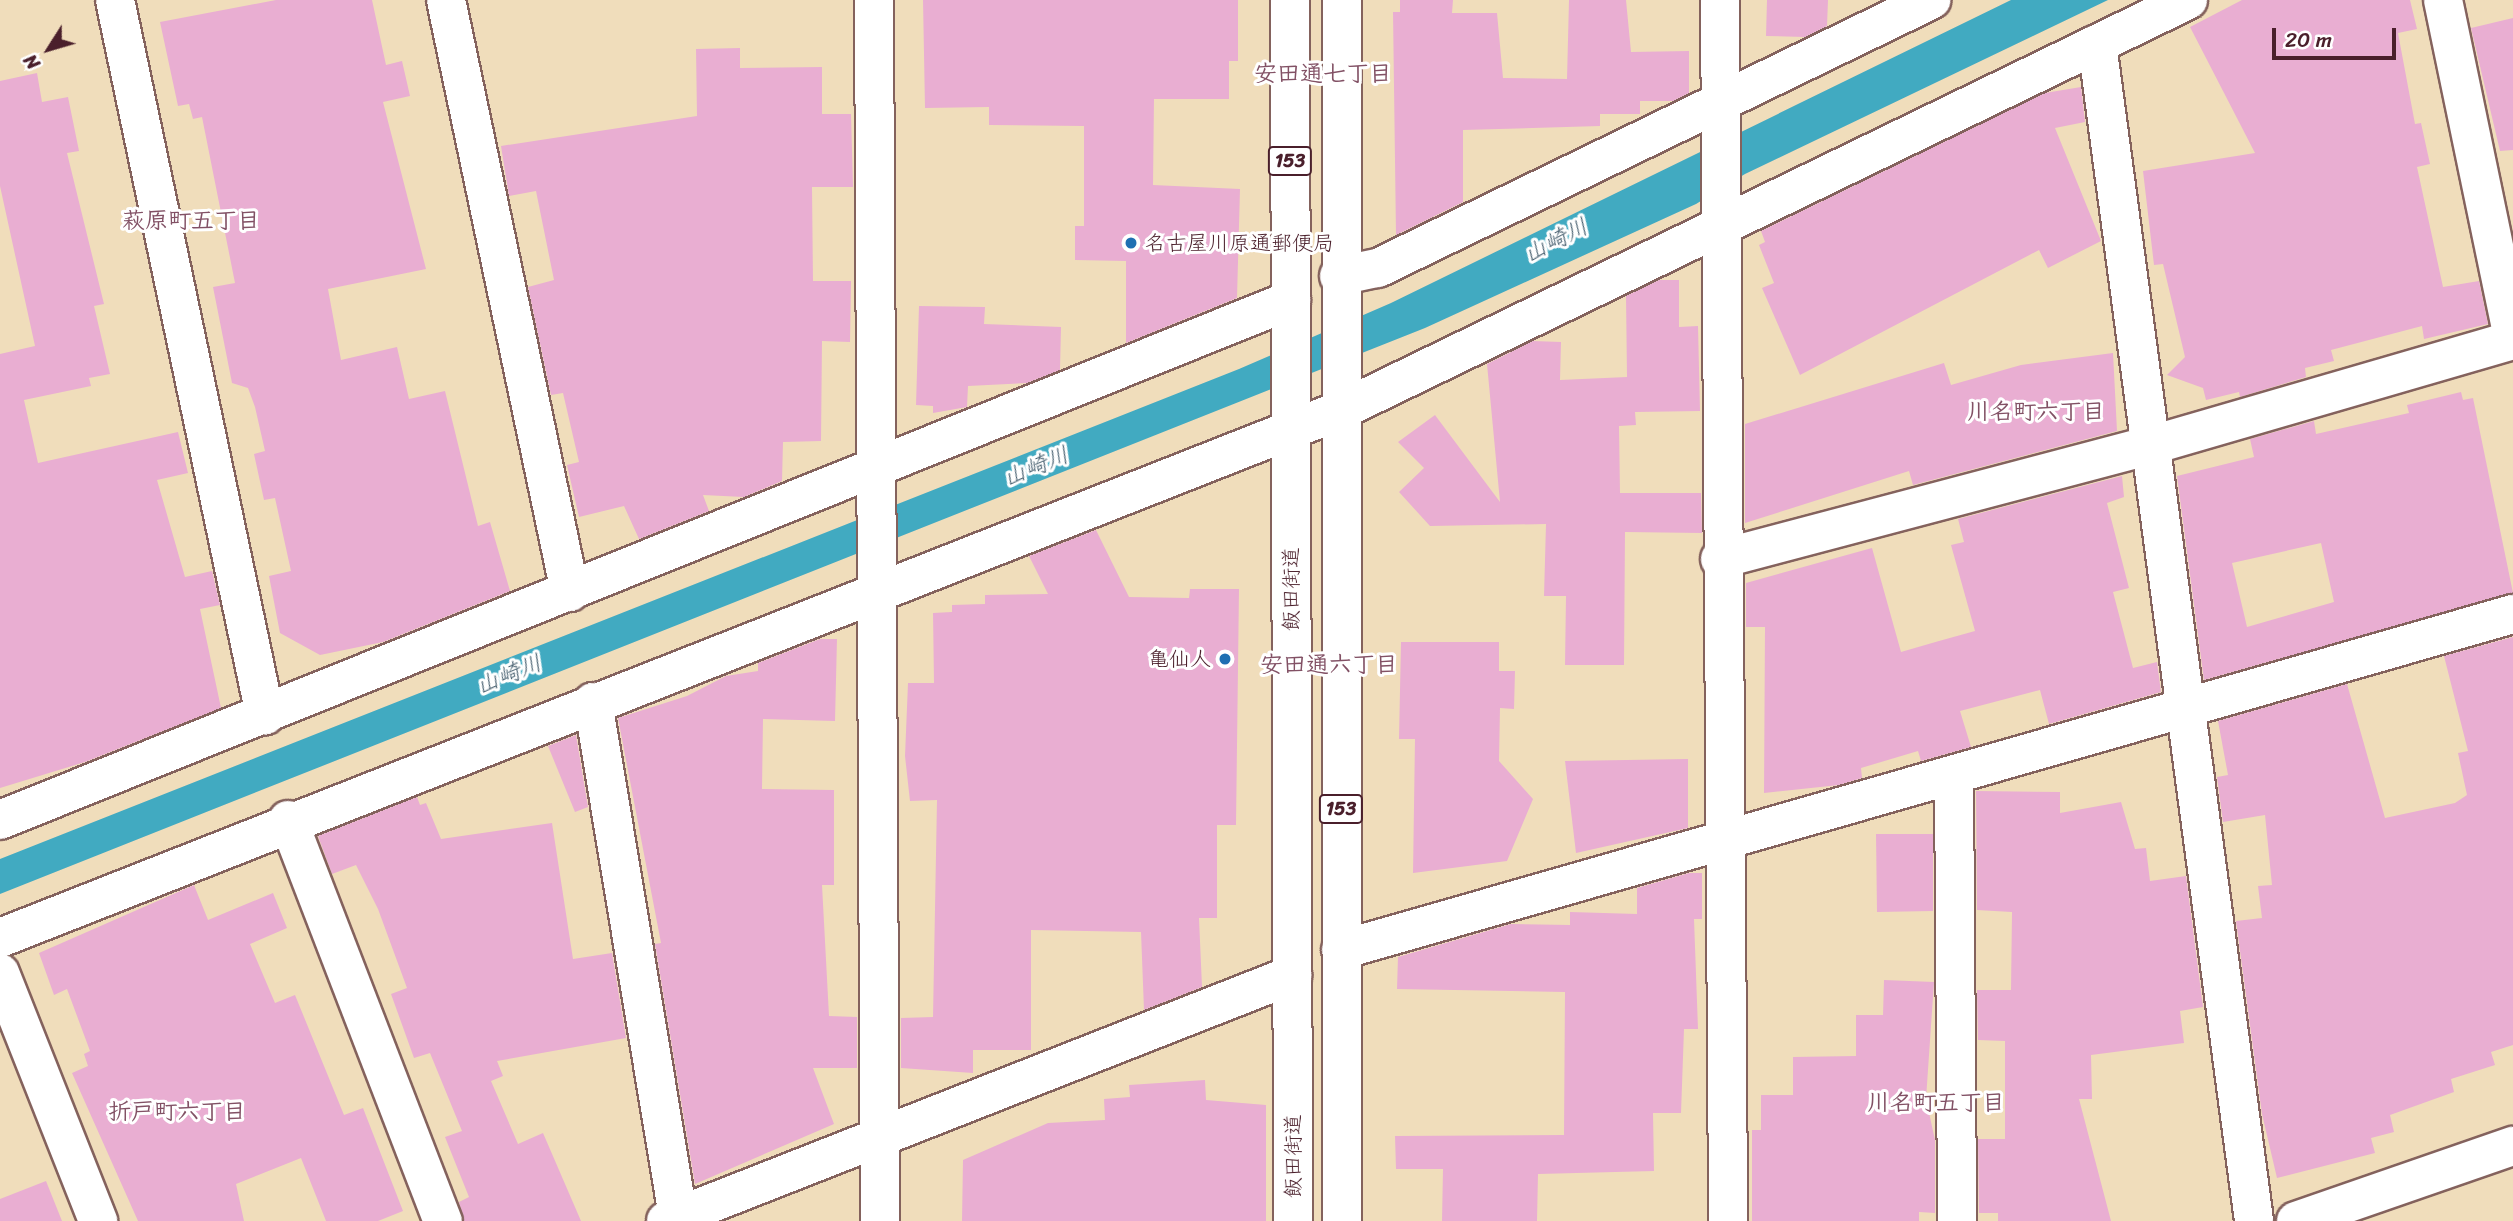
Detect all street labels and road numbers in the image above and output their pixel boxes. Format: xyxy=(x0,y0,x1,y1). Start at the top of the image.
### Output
road number: 153 xyxy=(1267,146,1313,176)
street label: 飯田街道 xyxy=(1278,547,1304,631)
road number: 153 xyxy=(1318,794,1364,824)
street label: 飯田街道 xyxy=(1280,1114,1306,1198)

